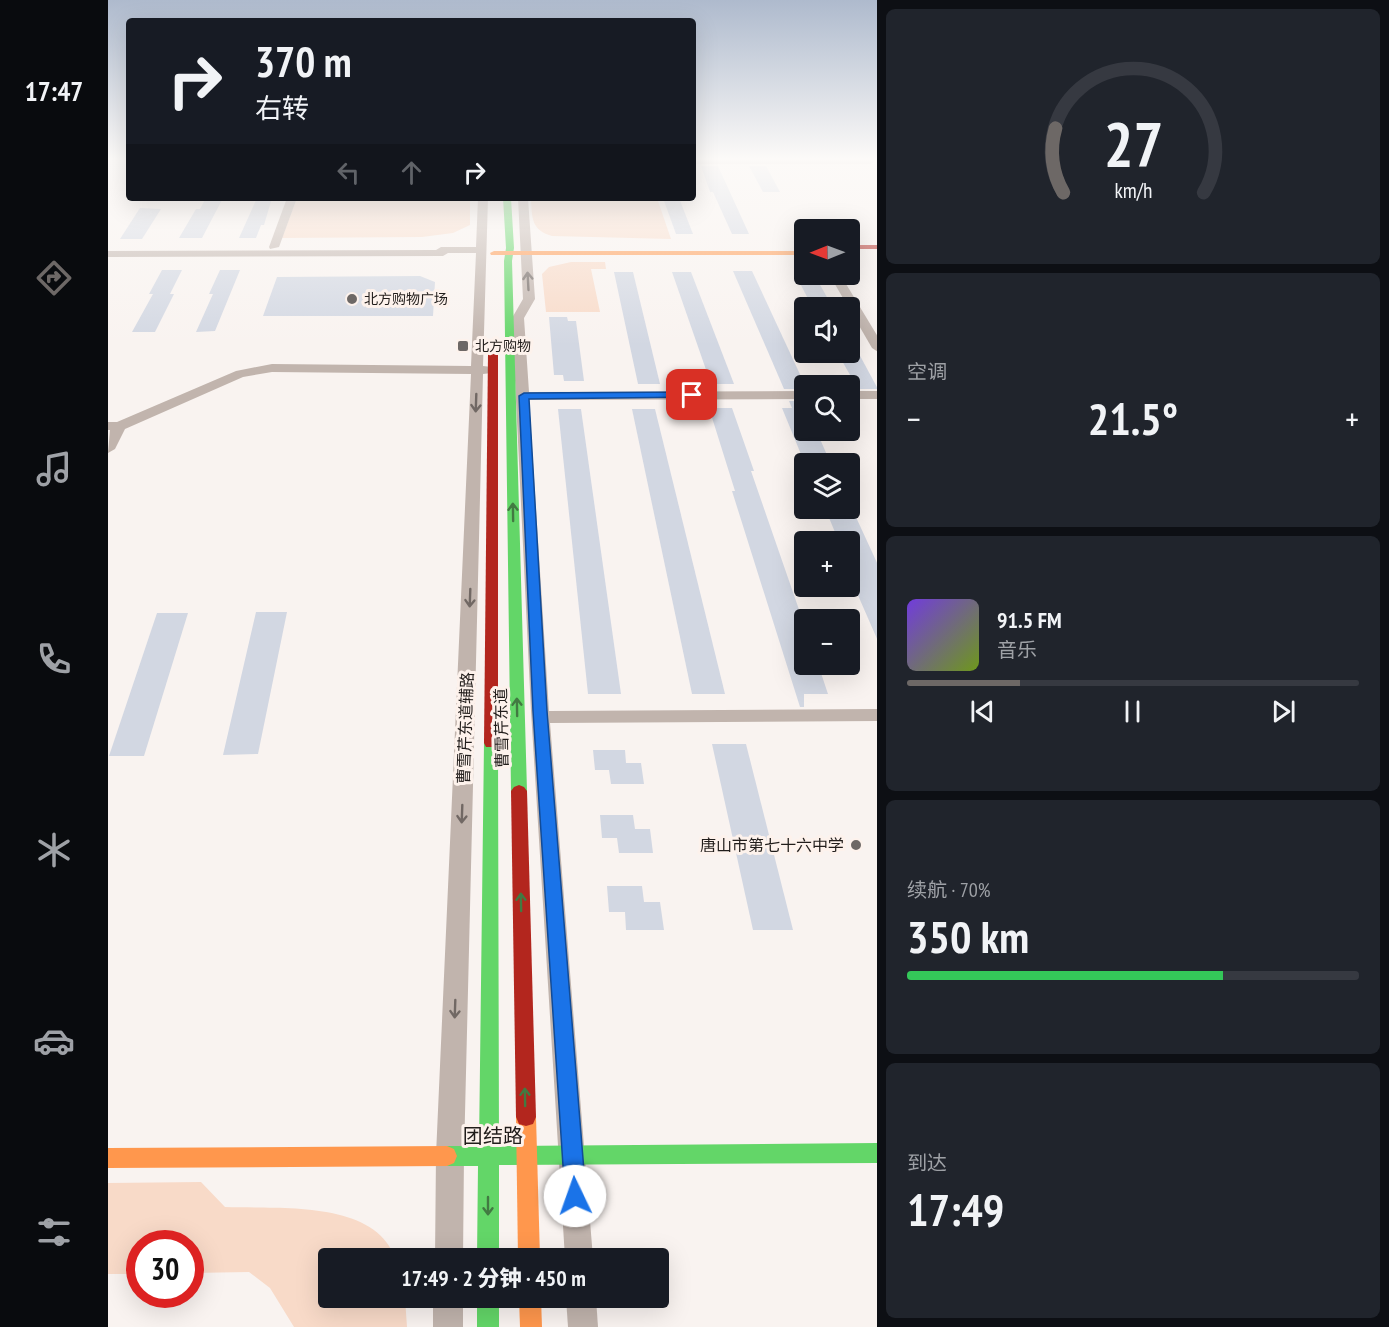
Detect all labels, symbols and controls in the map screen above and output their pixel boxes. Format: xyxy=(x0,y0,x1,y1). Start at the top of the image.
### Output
text: 370 m xyxy=(255,34,352,89)
icon: right xyxy=(156,42,234,120)
text: 17:47 xyxy=(25,74,83,108)
text: 右转 xyxy=(255,91,309,125)
text: 27 xyxy=(1103,103,1163,184)
icon: left xyxy=(332,156,365,189)
icon: ahead xyxy=(395,156,428,189)
icon: right xyxy=(458,156,491,189)
text: km/h xyxy=(1114,177,1152,205)
north arrow xyxy=(794,219,860,285)
map controls xyxy=(794,219,860,675)
icon: directions xyxy=(33,257,75,299)
one-way arrow xyxy=(522,271,533,291)
place label: 北方购物广场 xyxy=(364,290,448,308)
marker: 北方购物广场 xyxy=(345,292,359,306)
button: sound xyxy=(794,297,860,363)
place label: 北方购物 xyxy=(475,337,531,355)
marker: 北方购物 xyxy=(456,339,470,353)
text: 空调 xyxy=(907,359,947,385)
pin xyxy=(666,369,717,420)
button: search xyxy=(794,375,860,441)
icon: arrive xyxy=(675,378,708,411)
text: 21.5° xyxy=(1088,389,1178,447)
one-way arrow xyxy=(470,393,482,413)
text: − xyxy=(907,397,921,440)
text: + xyxy=(1345,397,1359,440)
icon: music xyxy=(33,448,75,490)
button: layers xyxy=(794,453,860,519)
one-way arrow xyxy=(507,502,519,522)
button: + xyxy=(794,531,860,597)
one-way arrow xyxy=(464,588,475,608)
text: 91.5 FM xyxy=(997,606,1062,634)
button: − xyxy=(794,609,860,675)
text: 音乐 xyxy=(997,637,1037,663)
icon: phone xyxy=(33,638,75,680)
street label: 曹雪芹东道辅路 xyxy=(453,672,477,784)
street label: 曹雪芹东道 xyxy=(490,688,512,768)
icon: previous xyxy=(966,695,999,728)
icon: pause xyxy=(1116,695,1149,728)
icon: next xyxy=(1267,695,1300,728)
one-way arrow xyxy=(511,697,523,717)
one-way arrow xyxy=(457,804,468,824)
icon: climate xyxy=(33,829,75,871)
place label: 唐山市第七十六中学 xyxy=(700,835,844,855)
marker: 唐山市第七十六中学 xyxy=(849,838,863,852)
text: 续航 · 70% xyxy=(907,877,990,903)
one-way arrow xyxy=(515,892,527,912)
text: 350 km xyxy=(907,907,1029,965)
one-way arrow xyxy=(450,999,461,1019)
icon: car xyxy=(33,1020,75,1062)
one-way arrow xyxy=(519,1087,531,1107)
street label: 团结路 xyxy=(463,1123,523,1149)
text: 到达 xyxy=(907,1150,947,1176)
position arrow xyxy=(543,1164,607,1228)
text: 17:49 xyxy=(907,1180,1004,1238)
one-way arrow xyxy=(482,1196,494,1216)
icon: filters xyxy=(33,1211,75,1253)
speed limit sign: 30 xyxy=(126,1230,204,1308)
text: 17:49 · 2 分钟 · 450 m xyxy=(401,1264,586,1292)

